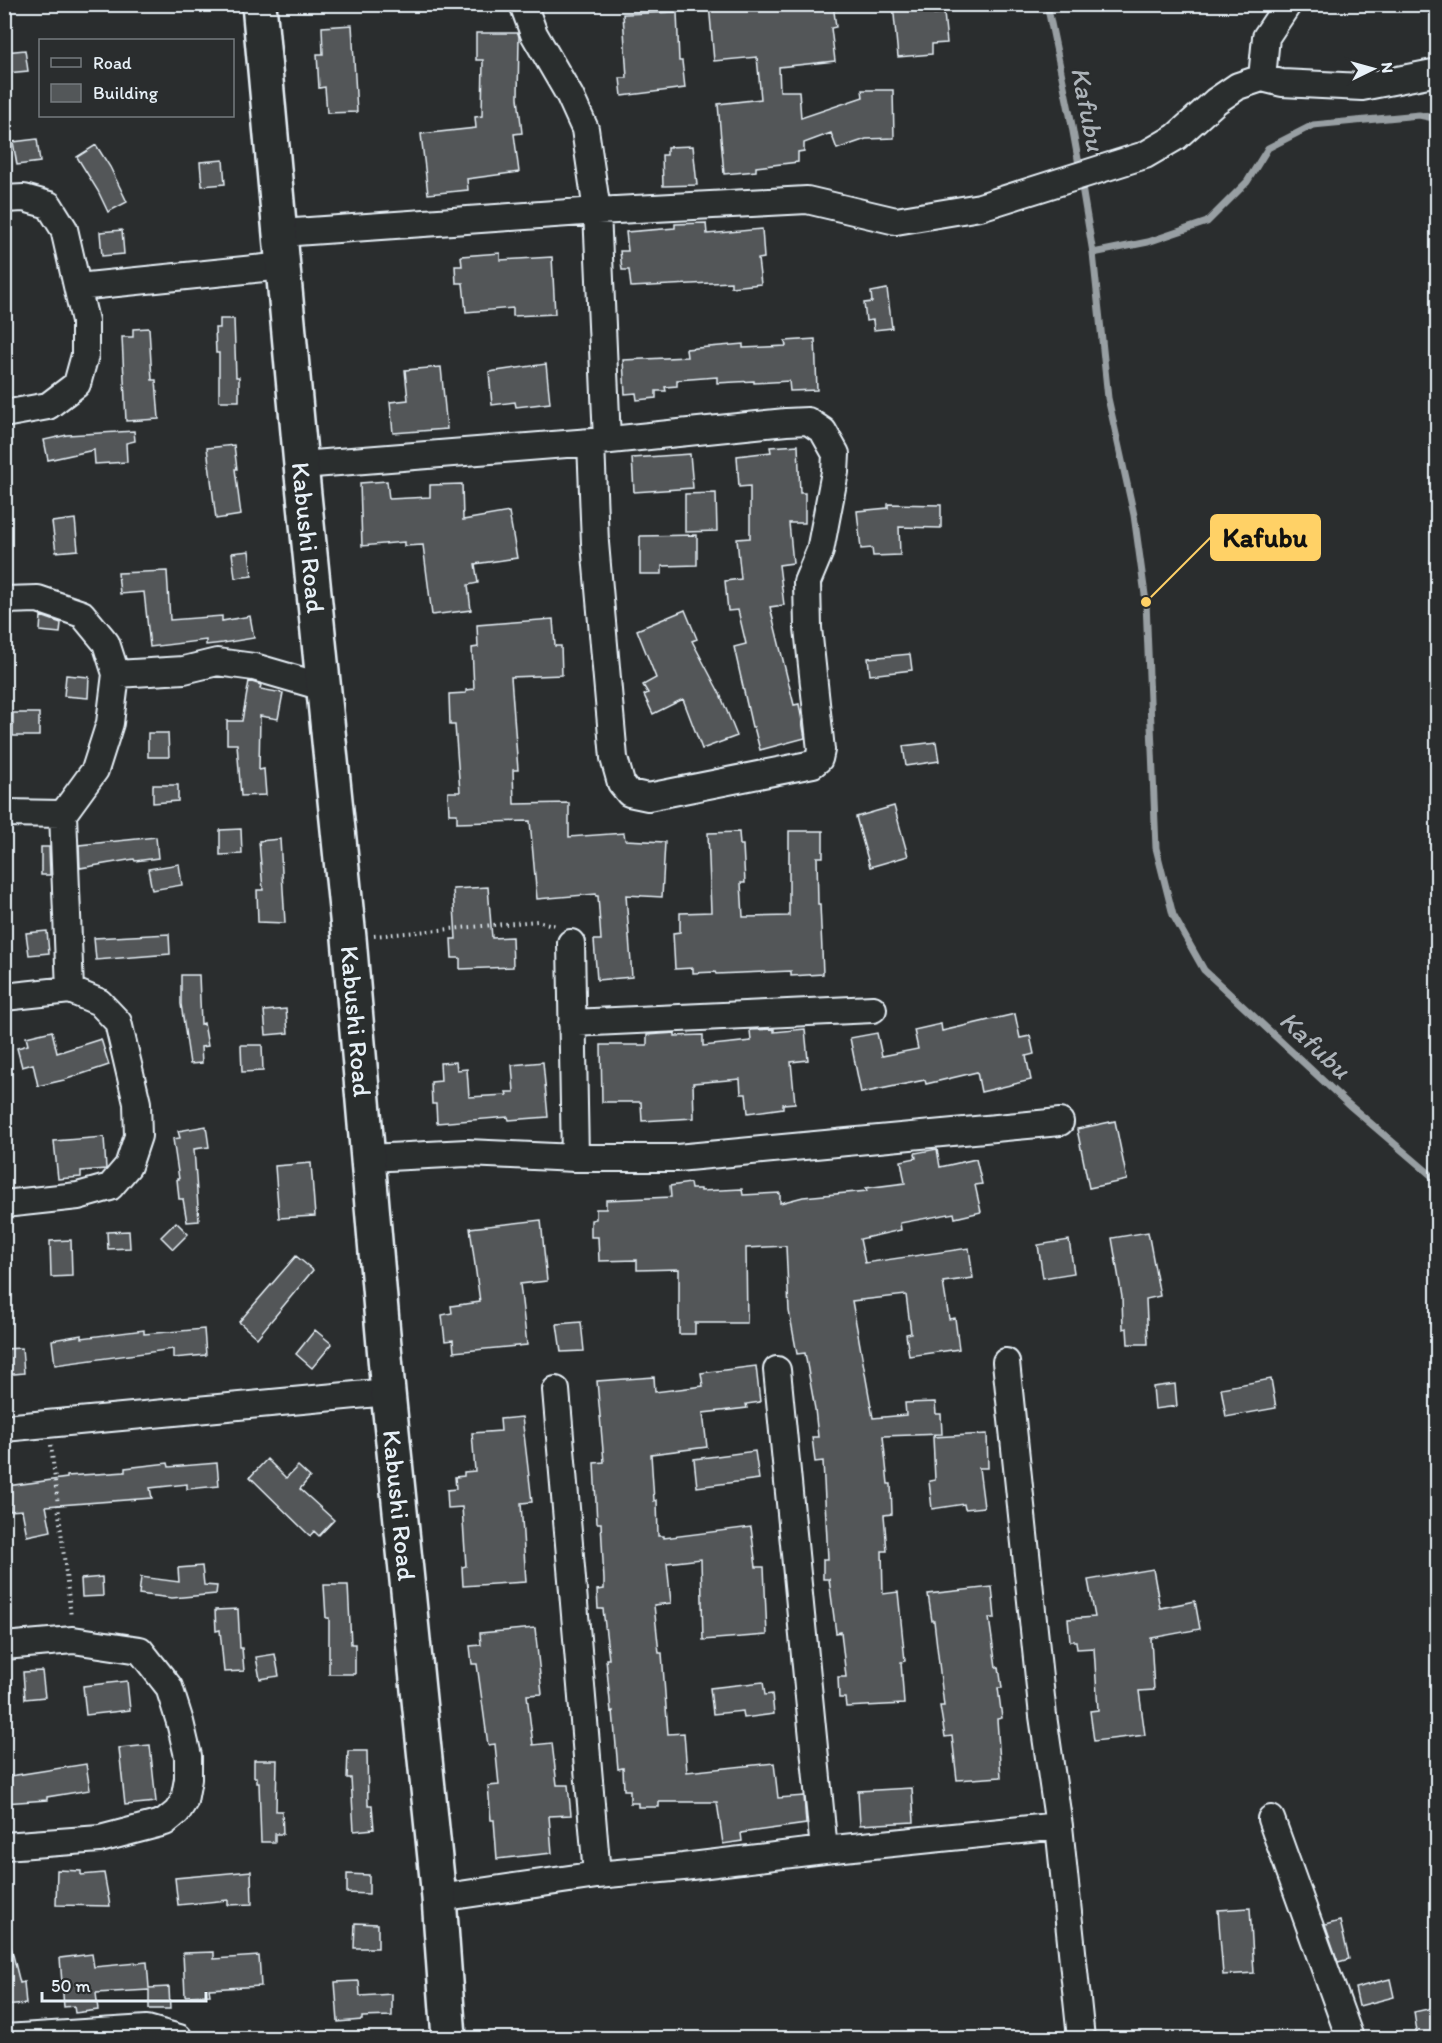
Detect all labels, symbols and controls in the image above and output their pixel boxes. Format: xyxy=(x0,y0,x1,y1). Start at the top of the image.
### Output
legend xyxy=(39,39,234,117)
north arrow xyxy=(1343,39,1403,99)
text: Road xyxy=(93,52,132,74)
text: N xyxy=(1378,62,1397,74)
water label: Kafubu xyxy=(1064,64,1113,155)
text: Building xyxy=(93,82,159,104)
street label: Kabushi Road xyxy=(285,461,332,615)
callout: Kafubu xyxy=(1211,515,1320,560)
text: Kafubu xyxy=(1222,521,1308,554)
street label: Kabushi Road xyxy=(334,944,379,1099)
water label: Kafubu xyxy=(1273,1004,1358,1086)
street label: Kabushi Road xyxy=(376,1428,423,1583)
scale bar xyxy=(42,1965,206,2003)
text: 50 m xyxy=(51,1975,91,1997)

